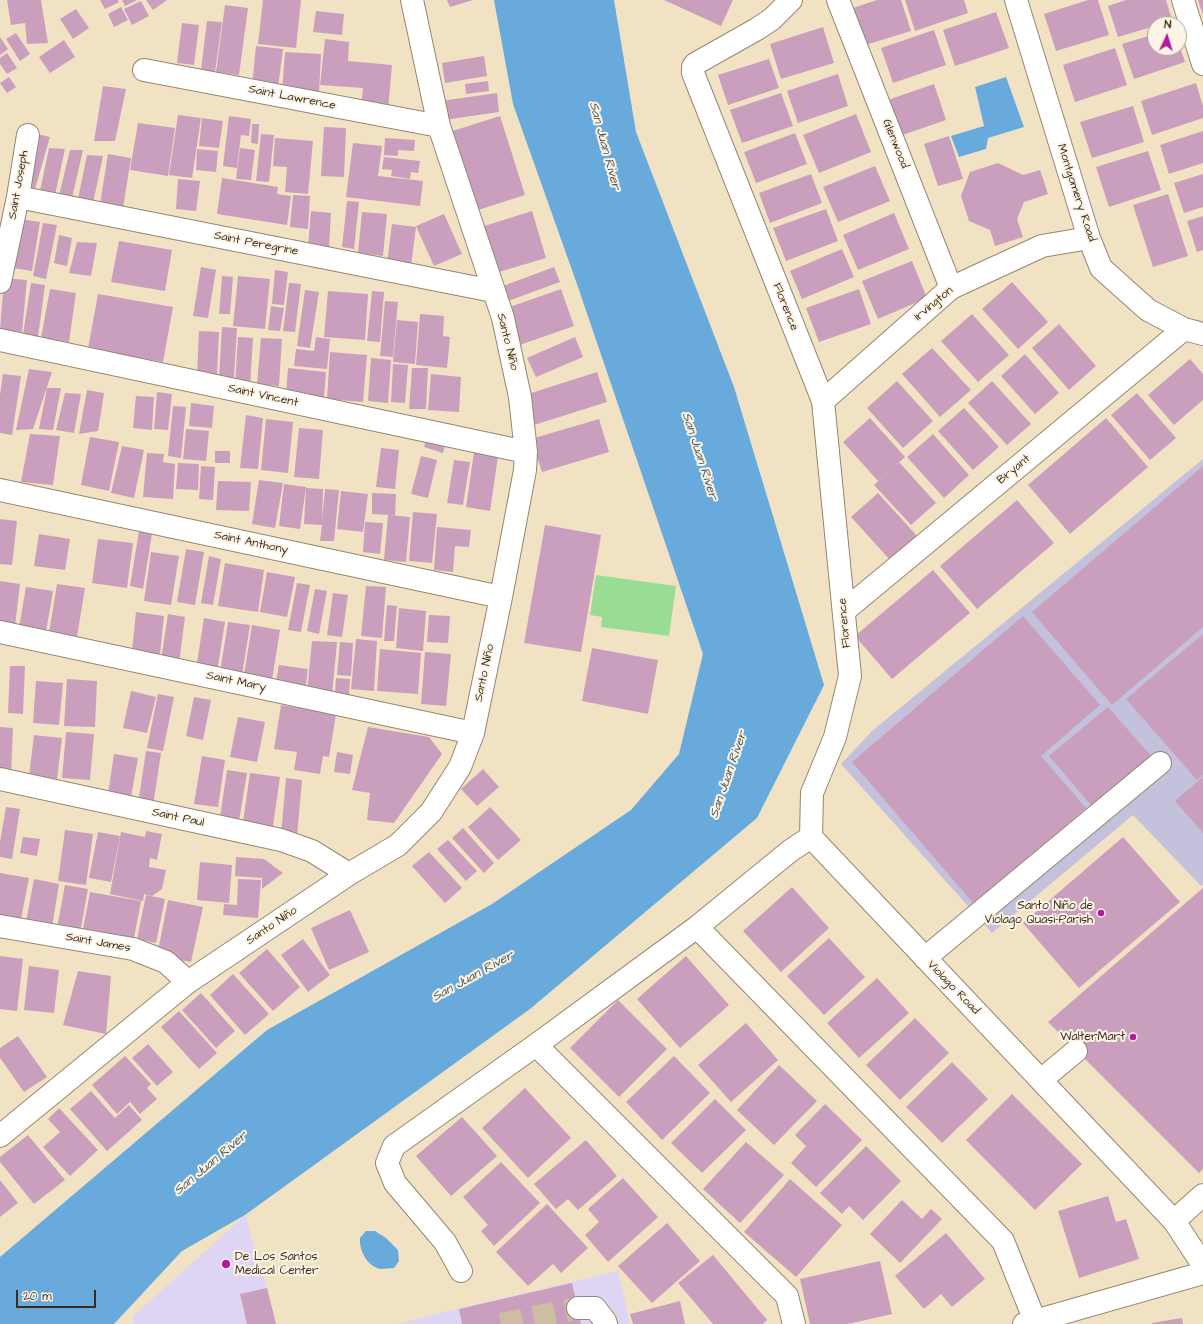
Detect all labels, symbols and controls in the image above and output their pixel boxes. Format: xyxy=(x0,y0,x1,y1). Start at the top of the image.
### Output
north arrow xyxy=(1147,16,1187,56)
text: N xyxy=(1164,17,1172,32)
street label: Saint Lawrence xyxy=(247,82,337,114)
water label: San Juan River xyxy=(585,100,623,192)
street label: Glenwood xyxy=(879,117,911,171)
street label: Montgomery Road xyxy=(1053,142,1099,244)
street label: Saint Joseph xyxy=(6,150,32,220)
street label: Saint Peregrine xyxy=(213,229,299,259)
street label: Florence xyxy=(769,281,801,333)
street label: Irvington xyxy=(912,284,956,324)
street label: Santo Niño xyxy=(493,312,521,372)
street label: Saint Vincent xyxy=(227,382,299,410)
water label: San Juan River xyxy=(678,410,720,502)
street label: Bryant xyxy=(995,452,1033,488)
street label: Saint Anthony xyxy=(213,528,289,558)
street label: Florence xyxy=(836,597,854,649)
street label: Santo Niño xyxy=(472,643,498,703)
street label: Saint Mary xyxy=(205,669,267,695)
water label: San Juan River xyxy=(707,730,751,820)
street label: Saint Paul xyxy=(151,805,205,831)
place label: Santo Niño de Violago Quasi-Parish xyxy=(985,899,1093,927)
street label: Santo Niño xyxy=(244,904,300,948)
marker: Santo Niño de Violago Quasi-Parish xyxy=(1096,908,1106,918)
street label: Saint James xyxy=(64,930,132,956)
water label: San Juan River xyxy=(430,948,516,1006)
street label: Violago Road xyxy=(924,958,982,1018)
place label: WalterMart xyxy=(1060,1030,1125,1044)
marker: WalterMart xyxy=(1128,1032,1138,1042)
water label: San Juan River xyxy=(171,1129,251,1199)
place label: De Los Santos Medical Center xyxy=(235,1250,319,1278)
marker: De Los Santos Medical Center xyxy=(220,1258,232,1270)
scale bar xyxy=(18,1282,98,1308)
text: 20 m xyxy=(23,1288,52,1305)

